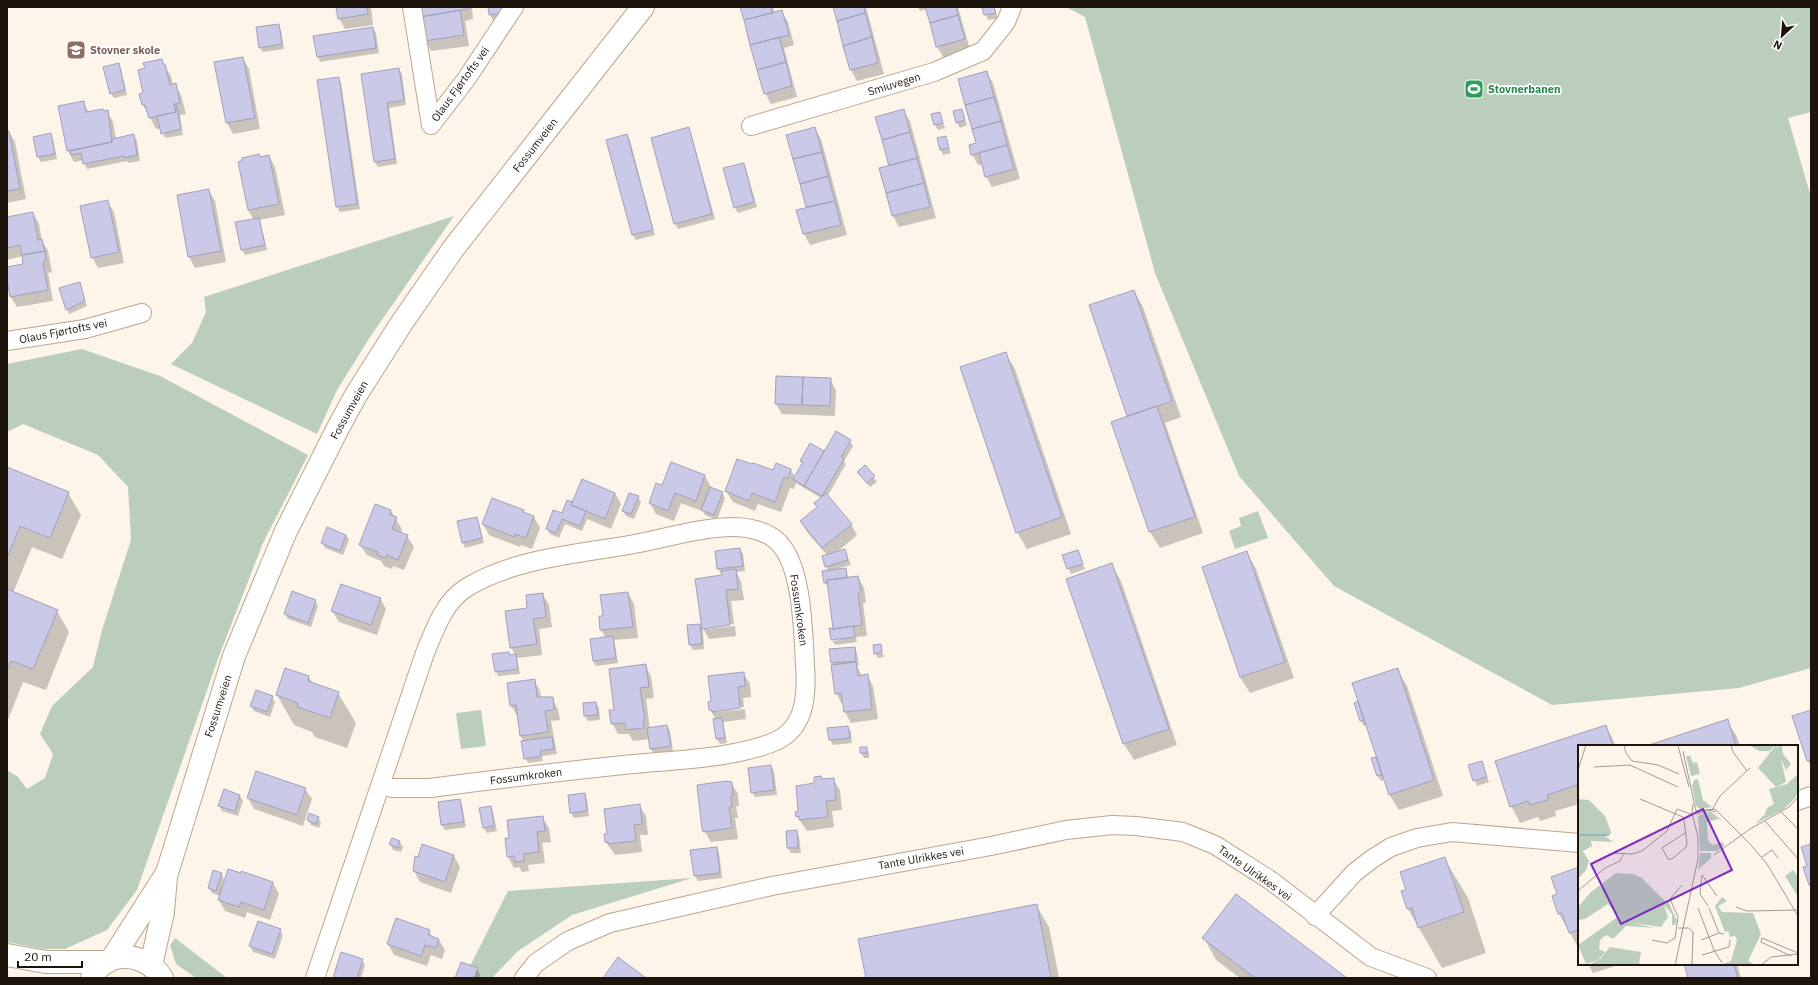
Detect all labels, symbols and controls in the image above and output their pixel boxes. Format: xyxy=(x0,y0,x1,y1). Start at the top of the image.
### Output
north arrow xyxy=(1762,16,1802,56)
text: N xyxy=(1771,37,1784,53)
school or university icon: Stovner skole xyxy=(65,39,87,61)
place label: Stovner skole xyxy=(90,43,160,57)
street label: Olaus Fjørtofts vei xyxy=(428,44,492,124)
street label: Smiuvegen xyxy=(866,69,922,99)
sports icon: Stovnerbanen xyxy=(1463,78,1485,100)
place label: Stovnerbanen xyxy=(1488,82,1560,96)
street label: Fossumveien xyxy=(510,115,560,175)
street label: Olaus Fjørtofts vei xyxy=(18,316,108,346)
street label: Fossumveien xyxy=(327,378,371,442)
street label: Fossumkroken xyxy=(787,573,811,647)
street label: Fossumveien xyxy=(201,673,235,739)
inset map xyxy=(1578,745,1798,965)
street label: Fossumkroken xyxy=(489,765,563,787)
street label: Tante Ulrikkes vei xyxy=(1215,842,1295,904)
street label: Tante Ulrikkes vei xyxy=(877,844,965,872)
scale bar xyxy=(18,943,82,969)
text: 20 m xyxy=(24,949,52,964)

